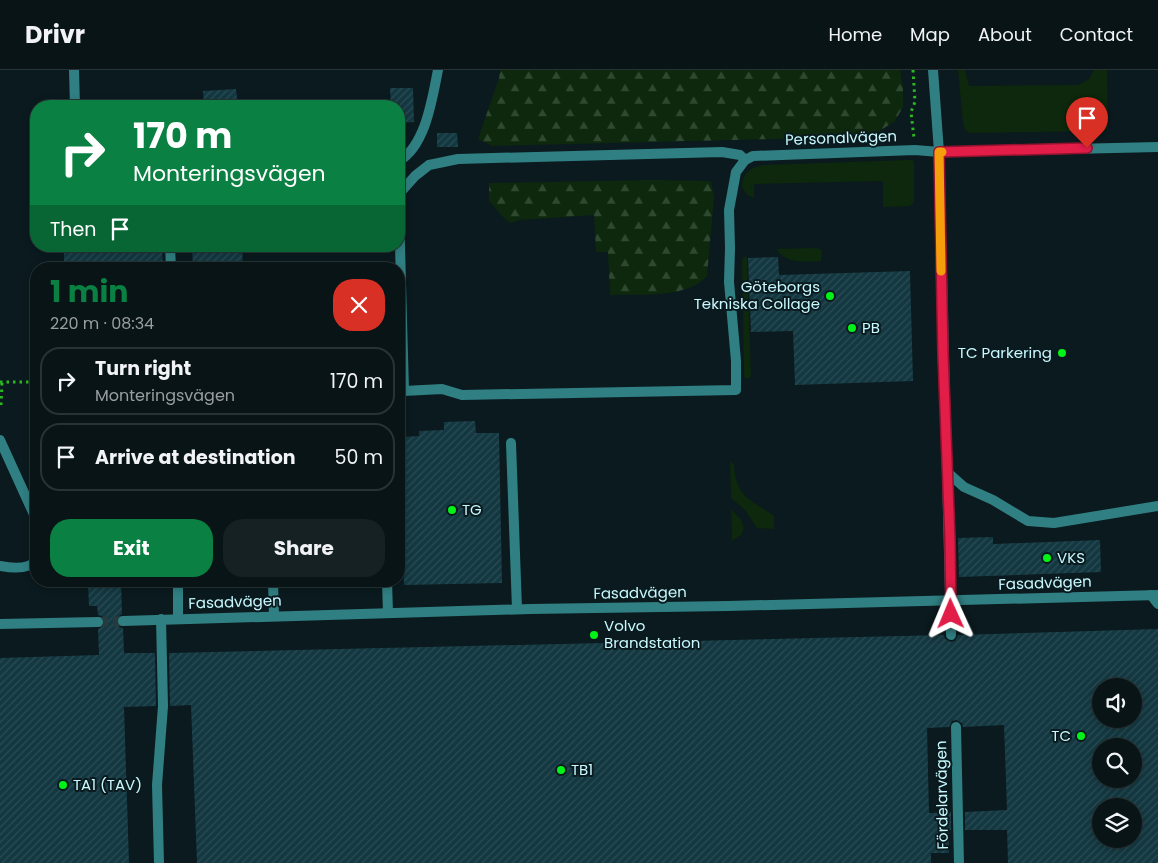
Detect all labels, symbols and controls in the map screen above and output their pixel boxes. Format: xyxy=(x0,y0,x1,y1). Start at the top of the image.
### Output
text: Drivr xyxy=(25,18,85,51)
text: Home xyxy=(828,22,882,47)
text: Map xyxy=(910,22,950,47)
text: About xyxy=(978,22,1032,47)
text: Contact xyxy=(1060,22,1133,47)
pin xyxy=(1066,97,1108,148)
icon: arrive xyxy=(1073,104,1101,132)
text: 170 m xyxy=(133,111,232,160)
icon: right xyxy=(50,120,115,185)
street label: Personalvägen xyxy=(785,125,897,150)
text: Monteringsvägen xyxy=(133,158,326,189)
icon: arrive xyxy=(106,215,134,243)
text: Then xyxy=(50,216,96,243)
text: 1 min xyxy=(50,270,128,313)
place label: Göteborgs Tekniska Collage xyxy=(694,276,820,314)
button: close xyxy=(333,279,385,331)
marker: Göteborgs Tekniska Collage xyxy=(824,290,836,302)
text: 220 m · 08:34 xyxy=(50,312,154,335)
place label: PB xyxy=(862,317,880,338)
marker: PB xyxy=(846,322,858,334)
place label: TC Parkering xyxy=(958,342,1052,363)
marker: TC Parkering xyxy=(1056,347,1068,359)
text: Turn right xyxy=(95,355,191,382)
icon: right xyxy=(52,367,80,395)
text: 170 m xyxy=(330,368,383,395)
text: Monteringsvägen xyxy=(95,384,235,407)
icon: arrive xyxy=(52,443,80,471)
text: Arrive at destination xyxy=(95,444,296,471)
text: 50 m xyxy=(334,444,383,471)
place label: TG xyxy=(462,499,482,520)
marker: TG xyxy=(446,504,458,516)
button: Exit xyxy=(50,519,213,577)
button: Share xyxy=(223,519,385,577)
place label: VKS xyxy=(1057,547,1085,568)
marker: VKS xyxy=(1041,552,1053,564)
street label: Fasadvägen xyxy=(998,570,1092,595)
street label: Fasadvägen xyxy=(593,581,687,604)
position arrow xyxy=(924,587,976,639)
street label: Fasadvägen xyxy=(188,589,282,614)
place label: Volvo Brandstation xyxy=(604,615,700,653)
marker: Volvo Brandstation xyxy=(588,629,600,641)
map controls xyxy=(1092,678,1142,848)
button: sound xyxy=(1092,678,1142,728)
place label: TC xyxy=(1051,725,1071,746)
marker: TC xyxy=(1075,730,1087,742)
button: search xyxy=(1092,738,1142,788)
street label: Fördelarvägen xyxy=(930,740,953,850)
place label: TB1 xyxy=(571,759,593,780)
marker: TB1 xyxy=(555,764,567,776)
place label: TA1 (TAV) xyxy=(73,774,142,795)
marker: TA1 (TAV) xyxy=(57,779,69,791)
button: layers xyxy=(1092,798,1142,848)

